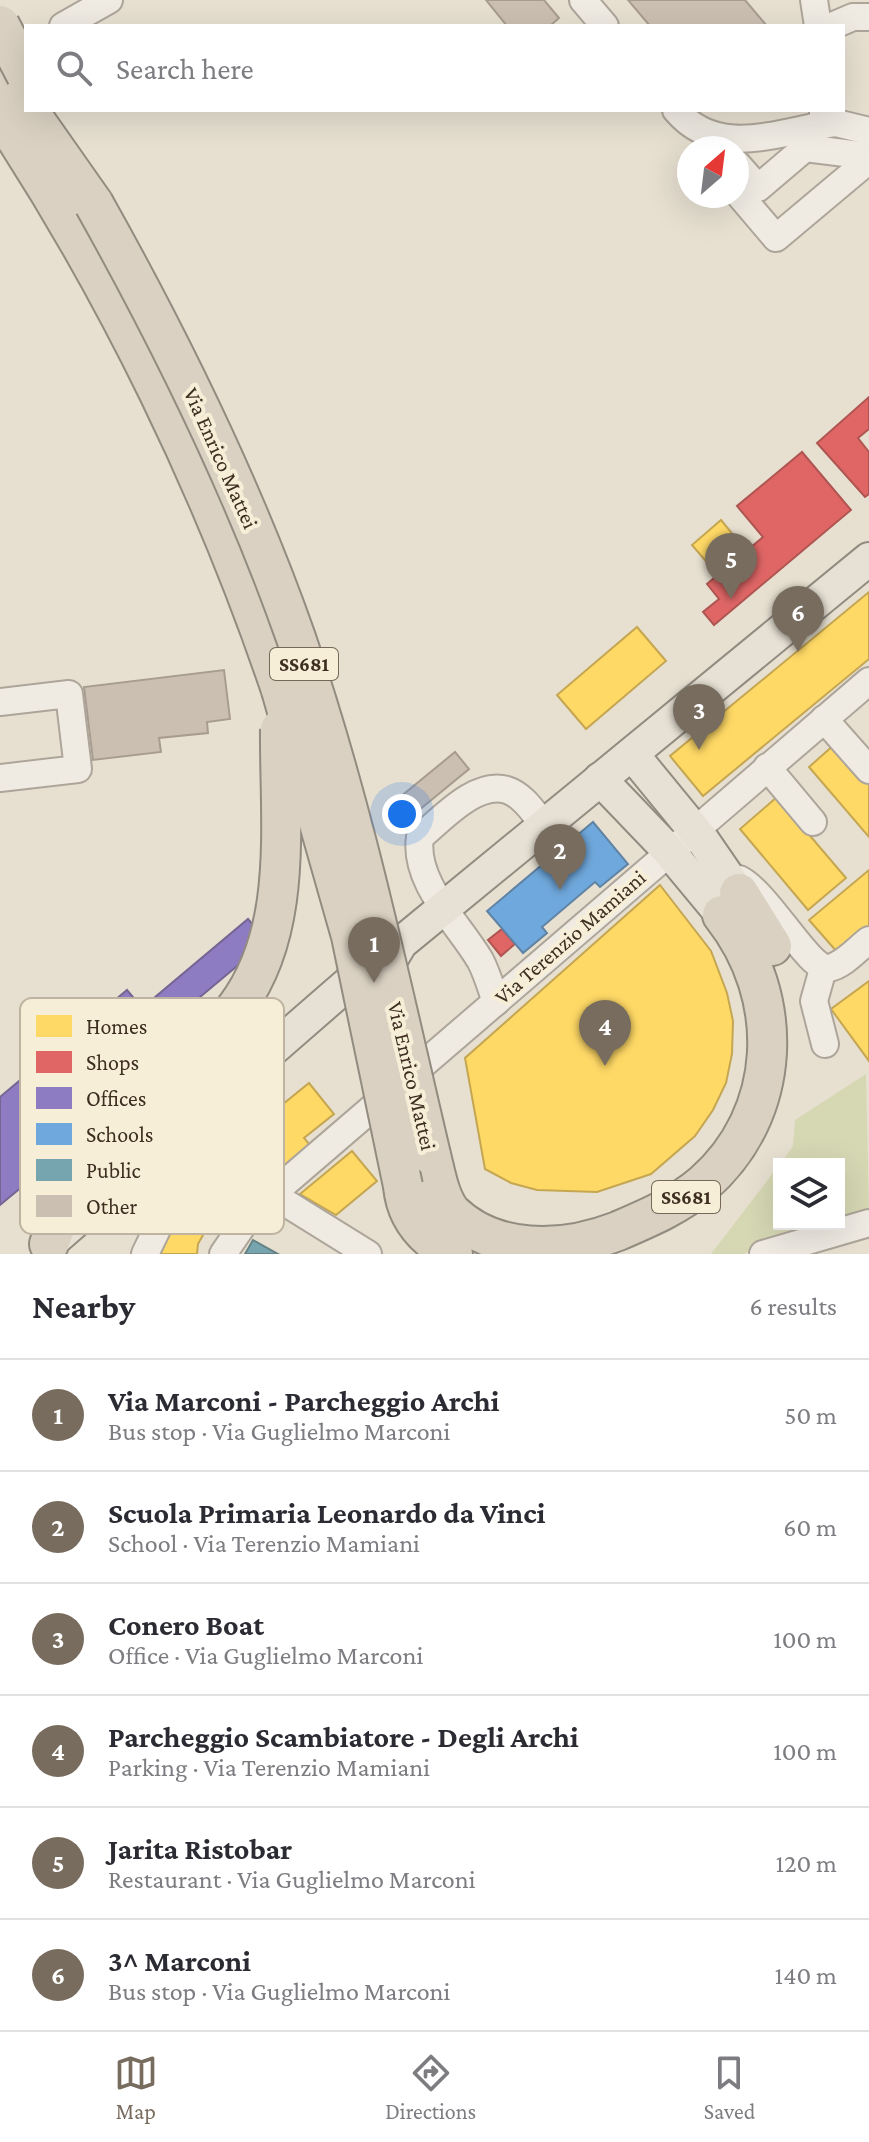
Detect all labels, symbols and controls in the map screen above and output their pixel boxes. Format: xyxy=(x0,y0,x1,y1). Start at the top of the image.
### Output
search box xyxy=(24,24,845,112)
icon: search xyxy=(52,46,96,90)
text: Search here xyxy=(116,52,254,85)
north arrow xyxy=(677,136,749,208)
street label: Via Enrico Mattei xyxy=(179,384,263,533)
pin: 5 xyxy=(705,533,757,599)
pin: 6 xyxy=(772,586,824,652)
road number: SS681 xyxy=(270,648,338,680)
pin: 3 xyxy=(673,684,725,750)
your location xyxy=(382,794,422,834)
pin: 2 xyxy=(534,824,586,890)
street label: Via Terenzio Mamiani xyxy=(489,865,651,1009)
pin: 1 xyxy=(348,917,400,983)
legend xyxy=(20,998,284,1234)
street label: Via Enrico Mattei xyxy=(383,999,441,1153)
pin: 4 xyxy=(579,1000,631,1066)
text: Homes xyxy=(86,1014,147,1039)
text: Shops xyxy=(86,1050,139,1075)
text: Offices xyxy=(86,1086,146,1111)
text: Schools xyxy=(86,1122,153,1147)
text: Public xyxy=(86,1158,141,1183)
map controls xyxy=(773,1158,845,1230)
button: layers xyxy=(773,1158,845,1230)
road number: SS681 xyxy=(652,1181,720,1213)
text: Other xyxy=(86,1194,138,1219)
text: Nearby xyxy=(32,1288,135,1325)
text: 6 results xyxy=(749,1292,837,1321)
text: Via Marconi - Parcheggio Archi xyxy=(108,1384,500,1417)
text: 1 xyxy=(53,1401,63,1430)
text: 50 m xyxy=(784,1401,837,1430)
text: Bus stop · Via Guglielmo Marconi xyxy=(108,1417,450,1446)
text: Scuola Primaria Leonardo da Vinci xyxy=(108,1496,545,1529)
text: 2 xyxy=(51,1513,65,1542)
text: 60 m xyxy=(783,1513,837,1542)
text: School · Via Terenzio Mamiani xyxy=(108,1529,420,1558)
text: Conero Boat xyxy=(108,1608,264,1641)
text: 3 xyxy=(52,1625,64,1654)
text: 100 m xyxy=(773,1625,837,1654)
text: Office · Via Guglielmo Marconi xyxy=(108,1641,423,1670)
text: Parcheggio Scambiatore - Degli Archi xyxy=(108,1720,579,1753)
text: 4 xyxy=(51,1737,65,1766)
text: 100 m xyxy=(773,1737,837,1766)
text: Parking · Via Terenzio Mamiani xyxy=(108,1753,430,1782)
text: Jarita Ristobar xyxy=(108,1832,292,1865)
text: 5 xyxy=(52,1849,64,1878)
text: 120 m xyxy=(776,1849,837,1878)
text: Restaurant · Via Guglielmo Marconi xyxy=(108,1865,476,1894)
text: 3^ Marconi xyxy=(108,1944,251,1977)
text: 6 xyxy=(51,1961,65,1990)
text: 140 m xyxy=(775,1961,837,1990)
text: Bus stop · Via Guglielmo Marconi xyxy=(108,1977,450,2006)
tab: Map xyxy=(114,2051,158,2124)
tab: Directions xyxy=(385,2051,476,2124)
tab: Saved xyxy=(704,2051,755,2124)

